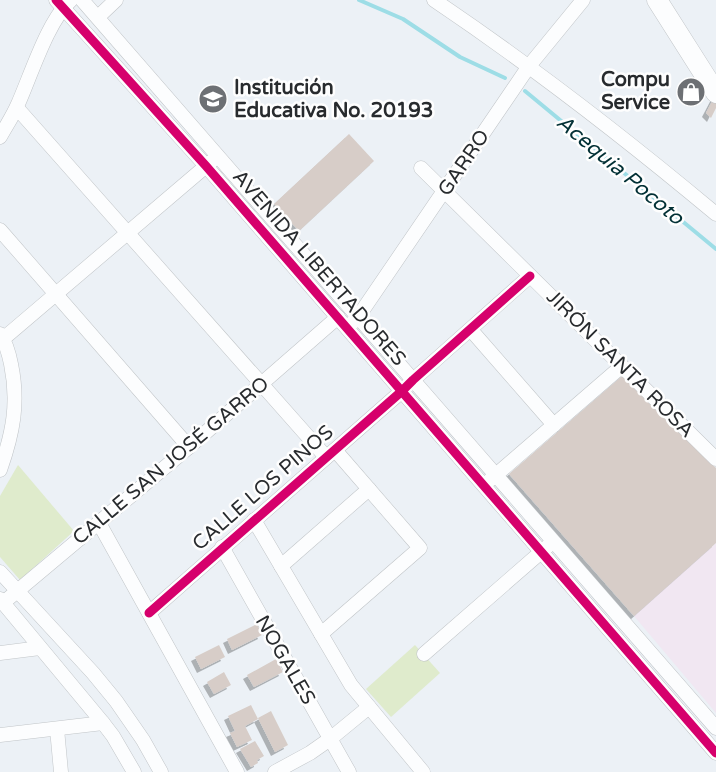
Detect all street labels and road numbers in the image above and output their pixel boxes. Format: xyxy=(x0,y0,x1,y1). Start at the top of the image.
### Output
street label: GARRO xyxy=(433,125,495,201)
street label: AVENIDA LIBERTADORES xyxy=(227,165,411,371)
street label: JIRÓN SANTA ROSA xyxy=(541,285,699,443)
street label: CALLE SAN JOSÉ GARRO xyxy=(67,371,274,550)
street label: CALLE LOS PINOS xyxy=(188,420,338,556)
street label: NOGALES xyxy=(250,611,320,709)

